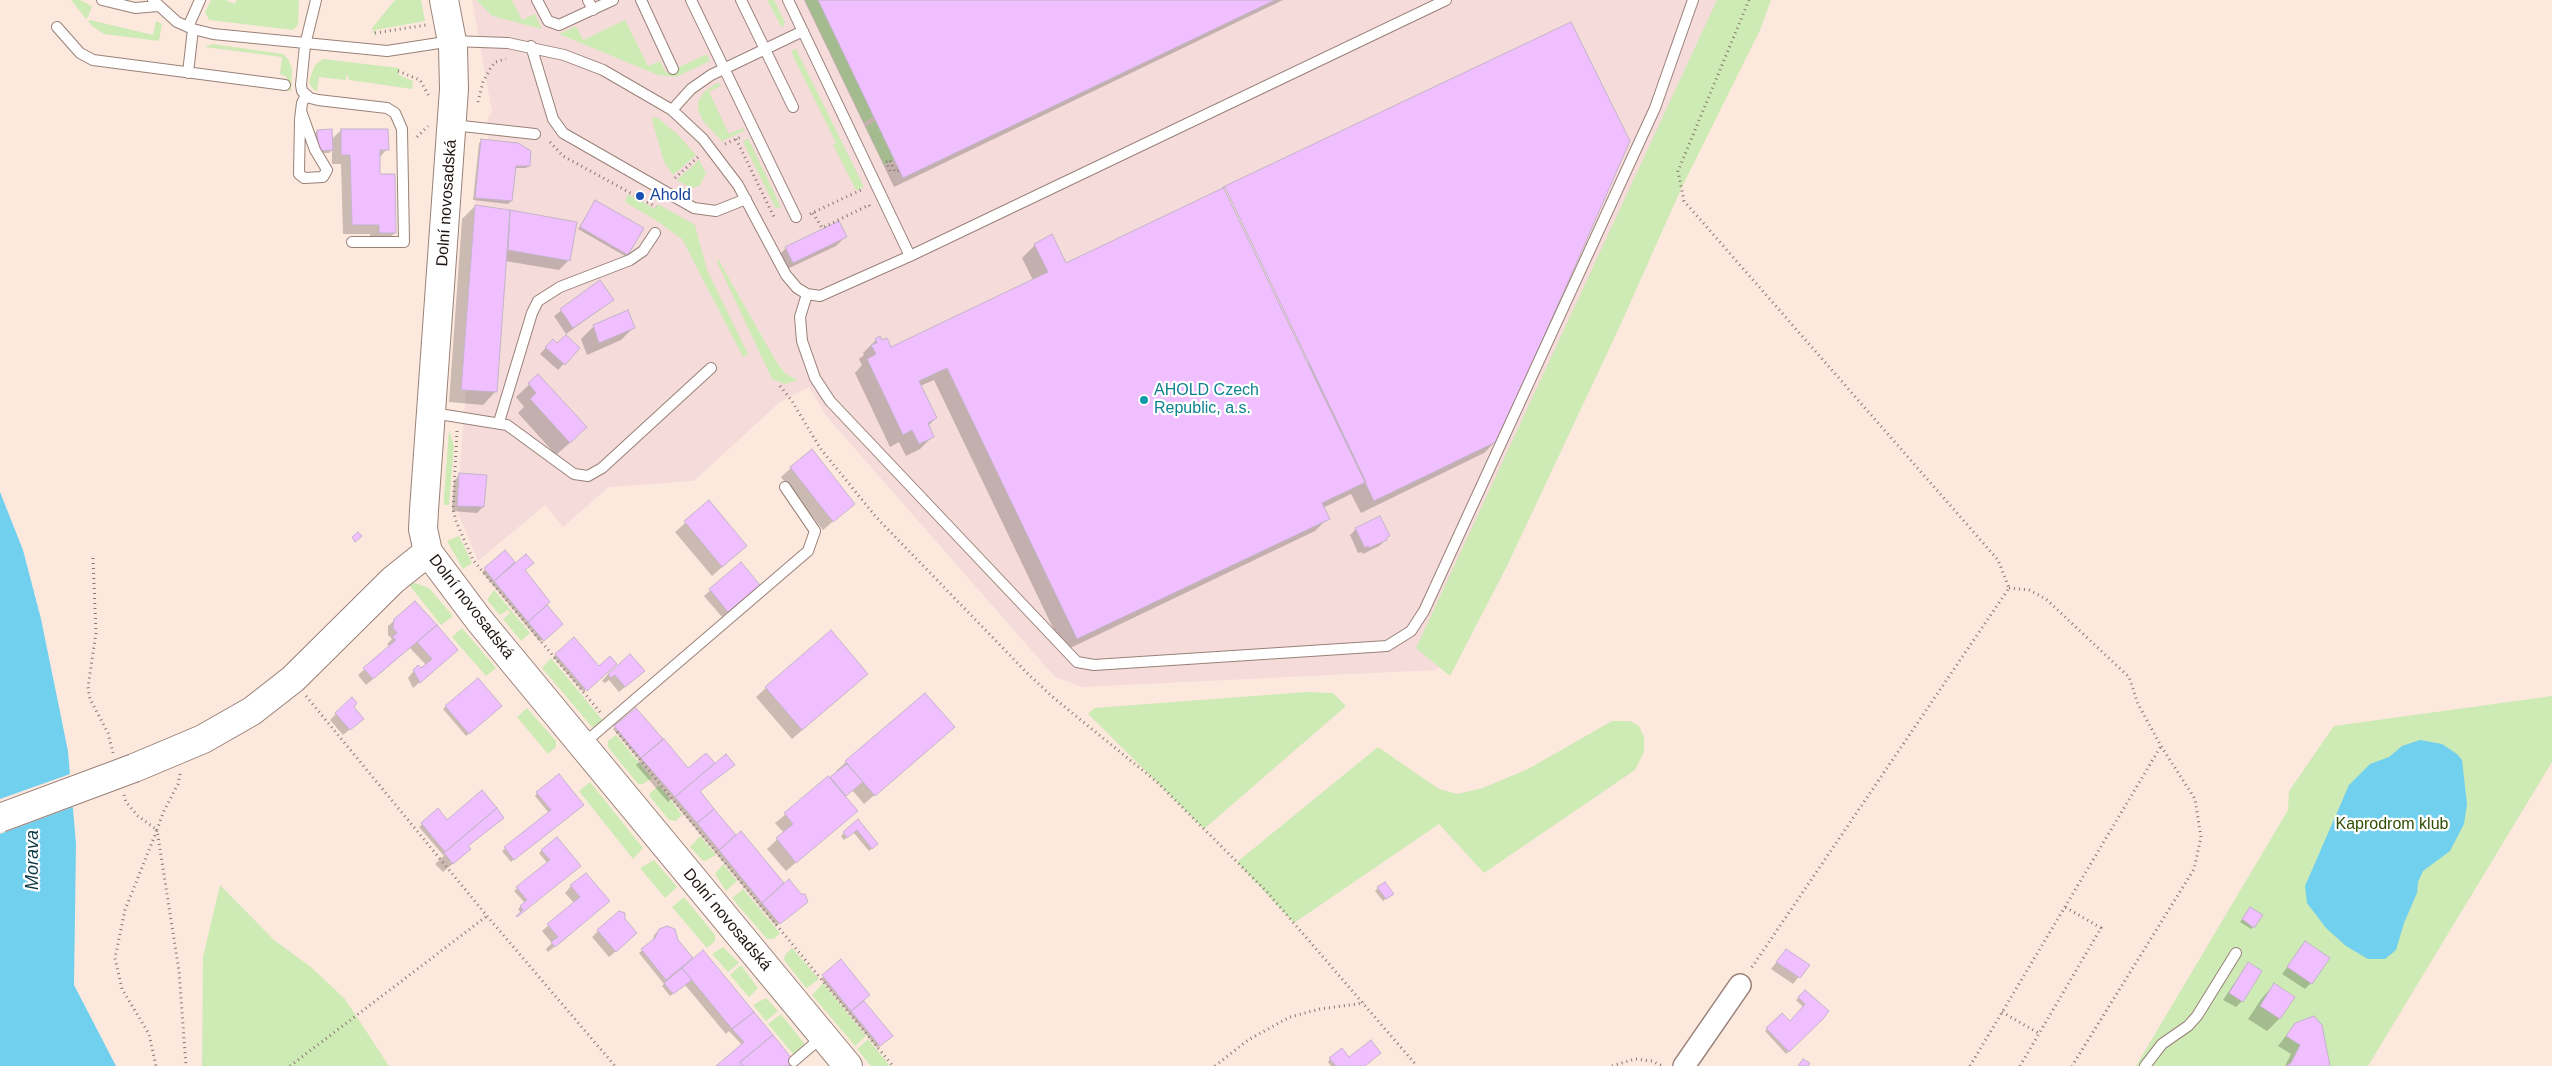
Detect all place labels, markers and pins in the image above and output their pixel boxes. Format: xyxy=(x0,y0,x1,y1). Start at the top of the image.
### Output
place label: Ahold xyxy=(650,186,691,206)
marker: Ahold xyxy=(634,190,646,202)
place label: AHOLD Czech Republic, a.s. xyxy=(1154,381,1259,419)
marker: AHOLD Czech Republic, a.s. xyxy=(1138,394,1150,406)

